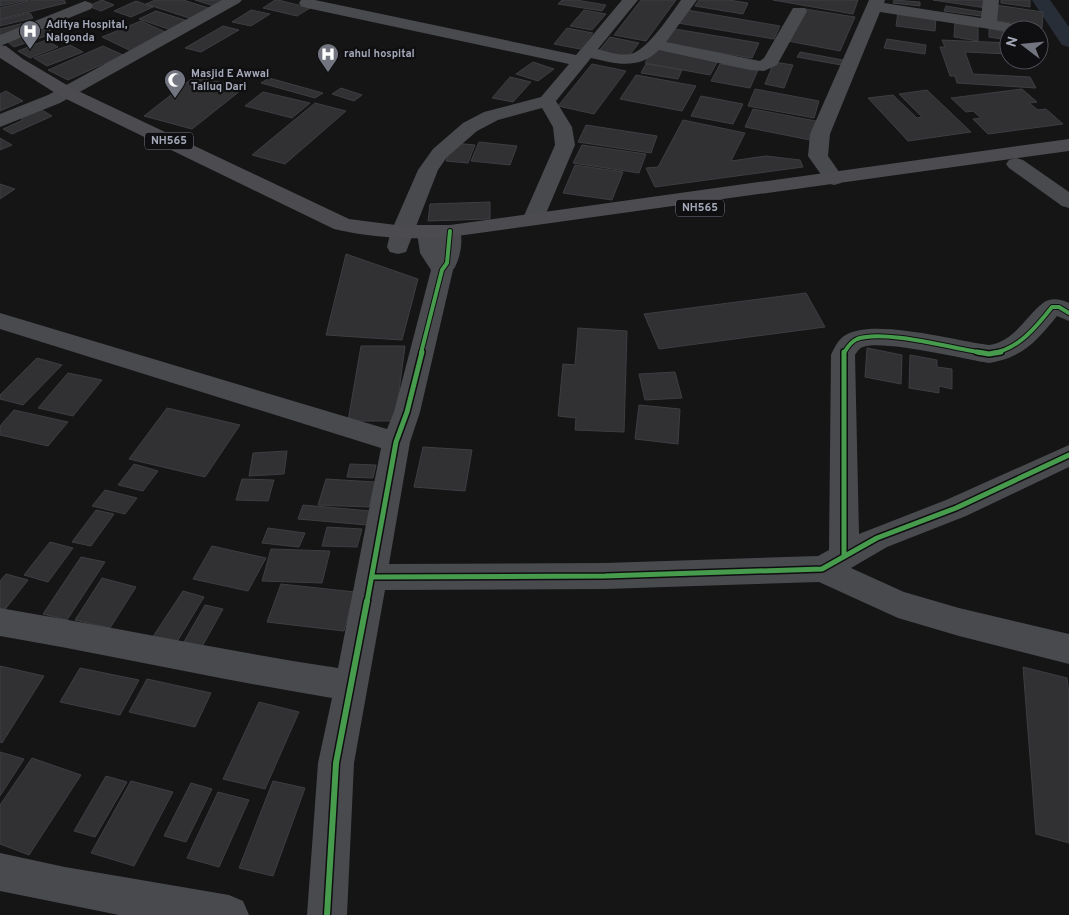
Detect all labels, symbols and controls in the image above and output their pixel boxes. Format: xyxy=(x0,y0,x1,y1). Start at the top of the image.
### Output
place label: Aditya Hospital, Nalgonda xyxy=(46,18,128,45)
hospital icon: Aditya Hospital, Nalgonda xyxy=(18,19,42,50)
north arrow xyxy=(999,20,1049,70)
text: N xyxy=(1003,35,1023,49)
hospital icon: rahul hospital xyxy=(316,42,340,73)
place label: rahul hospital xyxy=(344,47,415,61)
place label: Masjid E Awwal Talluq Dari xyxy=(191,67,269,94)
mosque icon: Masjid E Awwal Talluq Dari xyxy=(163,68,187,99)
road number: NH565 xyxy=(145,132,193,150)
road number: NH565 xyxy=(676,200,724,217)

